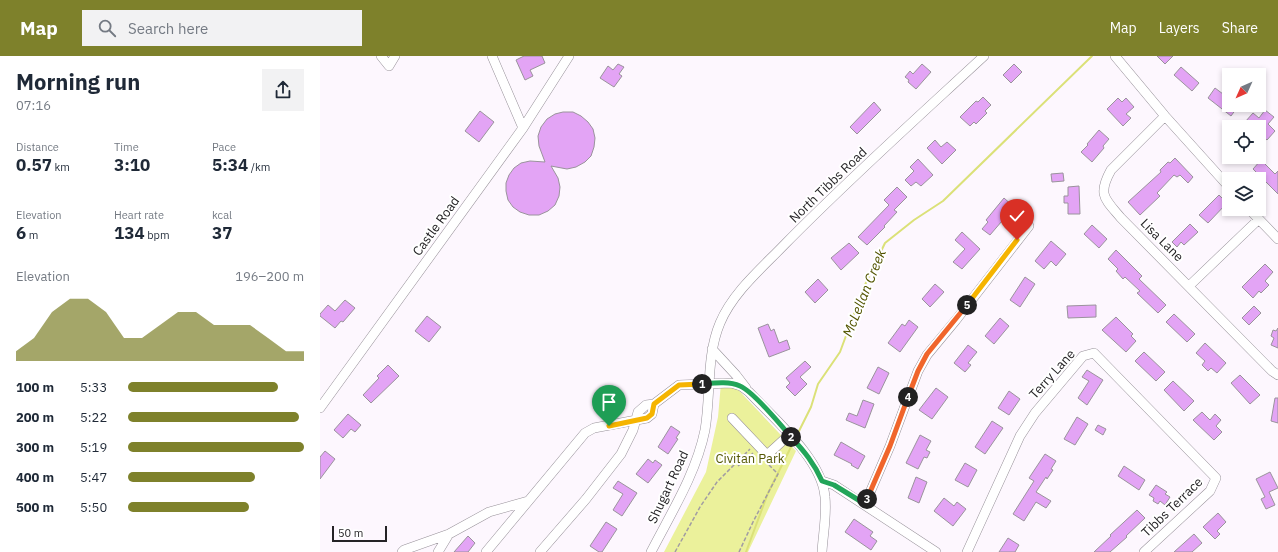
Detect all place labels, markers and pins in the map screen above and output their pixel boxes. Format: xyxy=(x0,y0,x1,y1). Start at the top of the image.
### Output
pin xyxy=(1000,199,1034,240)
pin: 5 xyxy=(957,295,977,315)
pin: 1 xyxy=(692,374,712,394)
pin xyxy=(592,385,626,426)
pin: 4 xyxy=(898,387,918,407)
pin: 2 xyxy=(781,427,801,447)
pin: 3 xyxy=(857,489,877,509)

